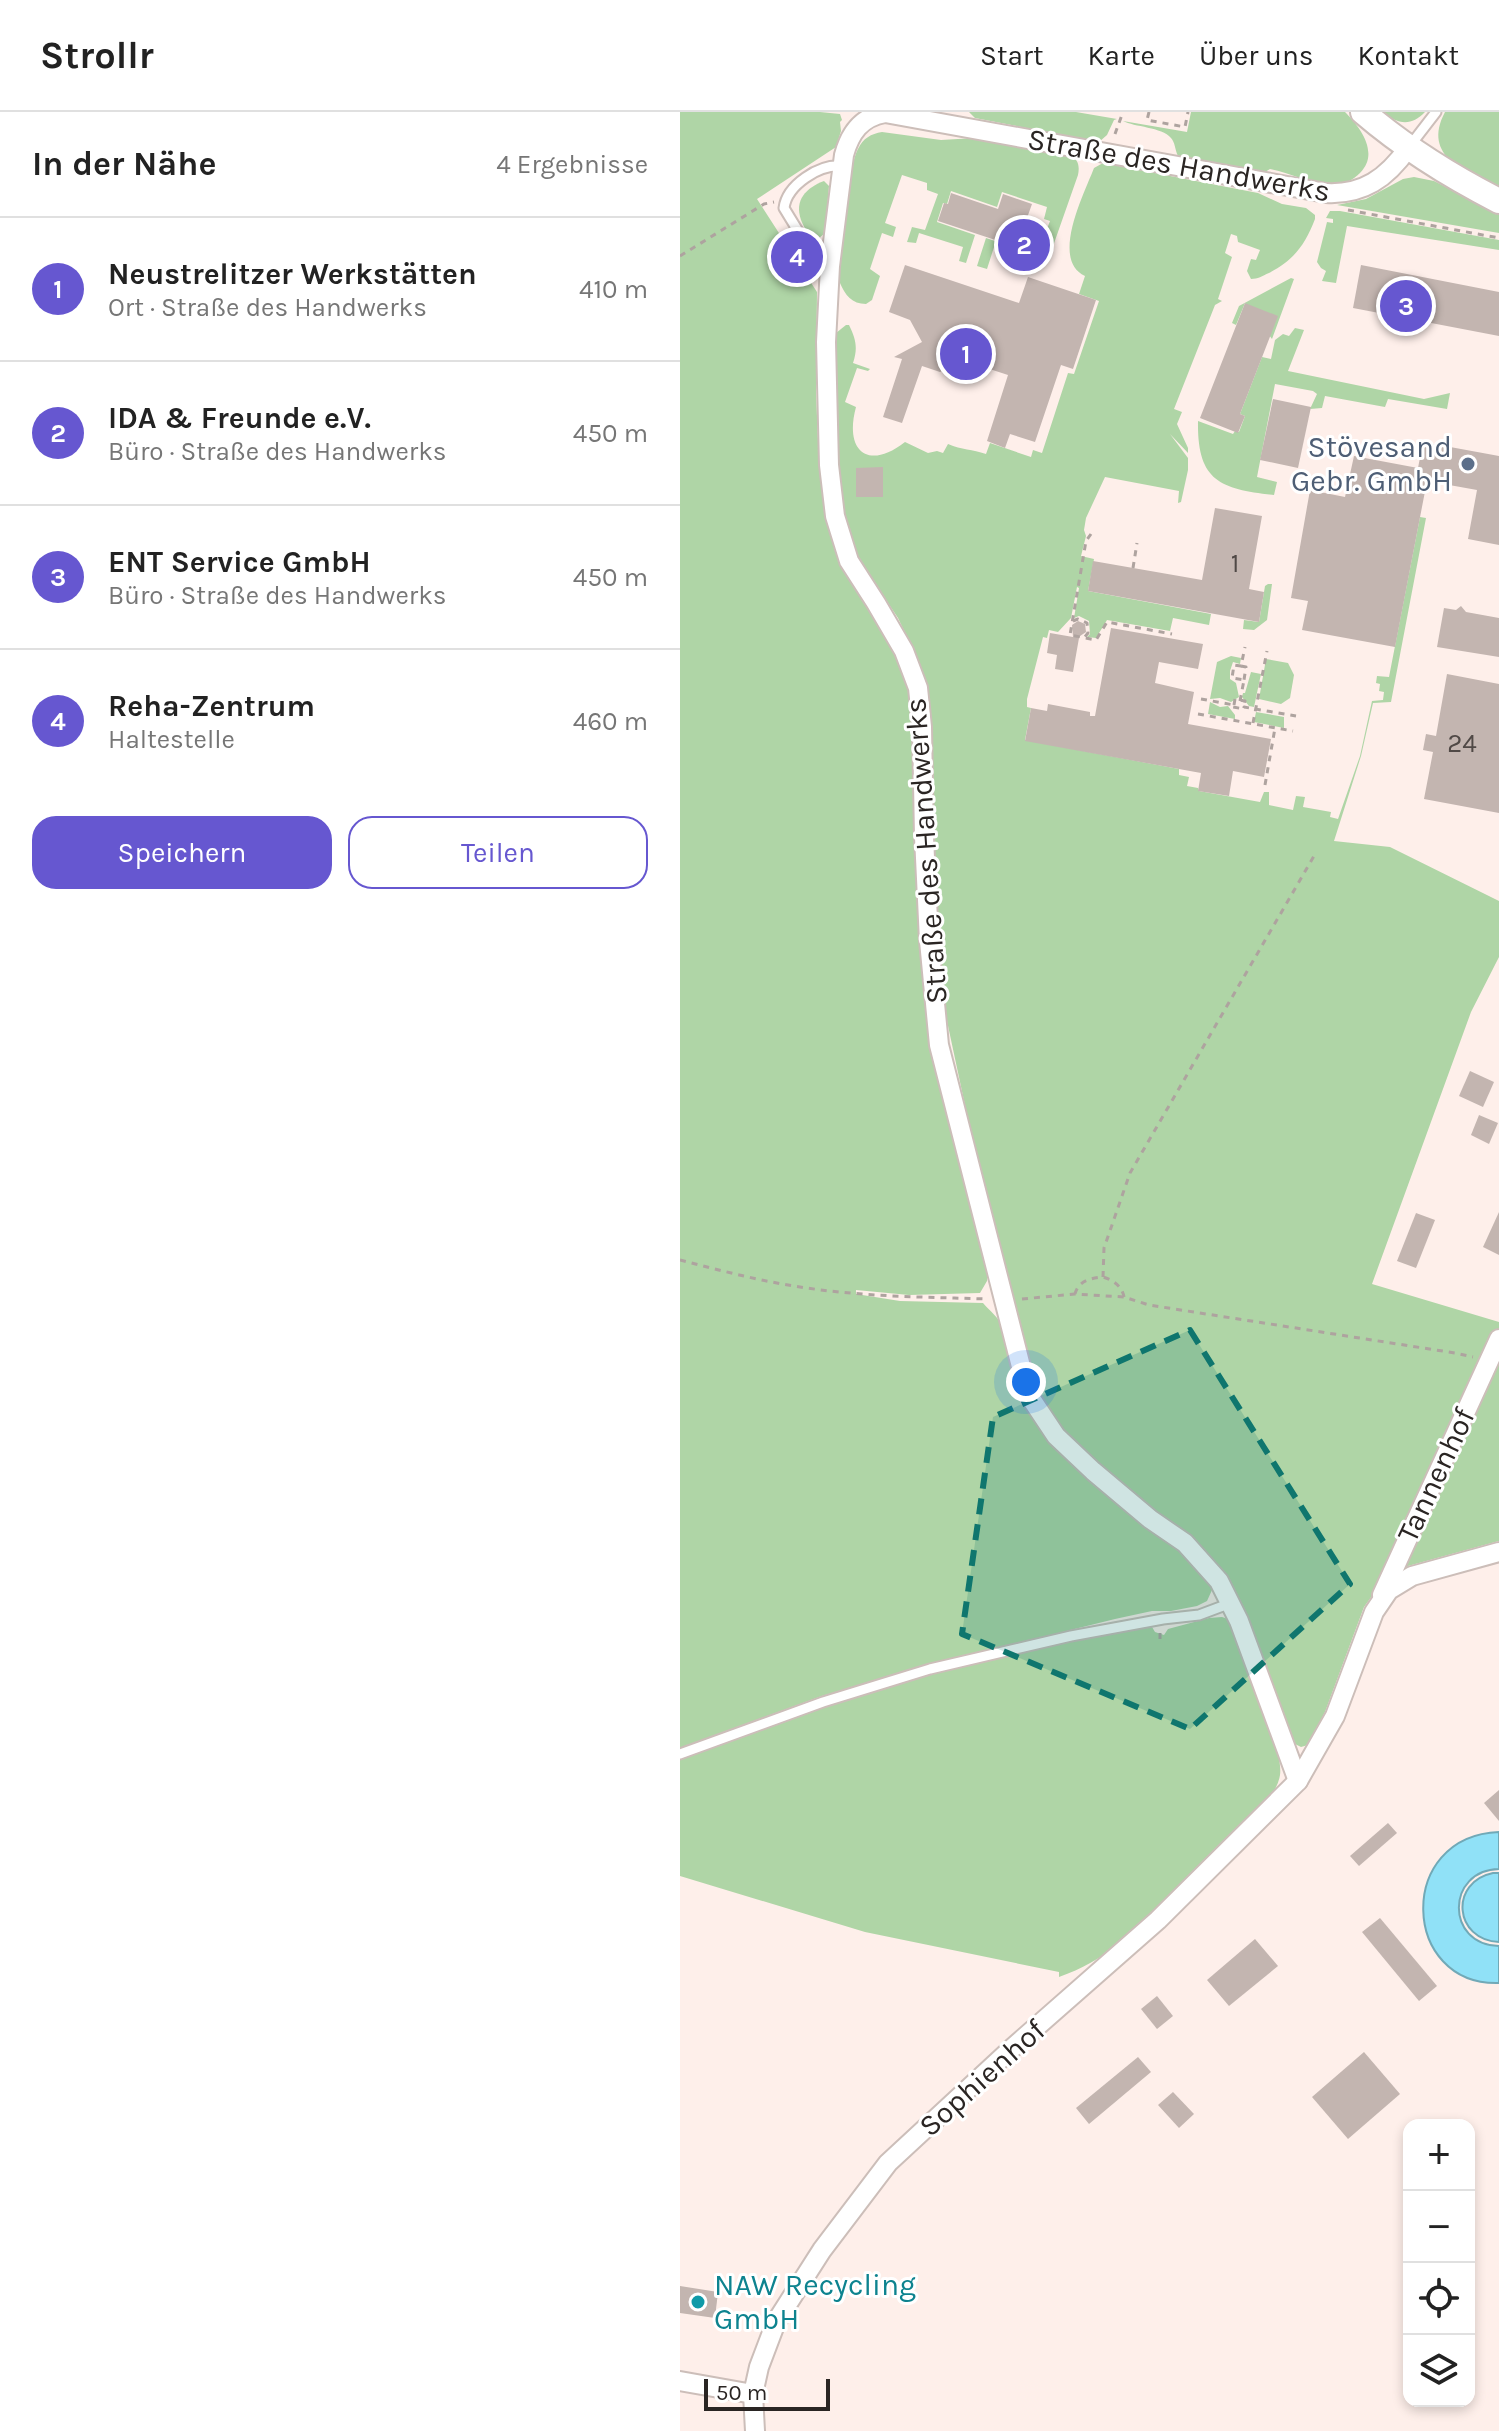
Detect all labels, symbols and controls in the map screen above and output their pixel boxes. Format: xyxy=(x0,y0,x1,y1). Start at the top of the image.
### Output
text: Strollr xyxy=(40,33,154,78)
text: Start xyxy=(980,39,1043,72)
text: Karte xyxy=(1087,39,1155,72)
text: Über uns xyxy=(1199,39,1314,72)
text: Kontakt xyxy=(1358,39,1459,72)
street label: Straße des Handwerks xyxy=(1025,121,1333,209)
text: In der Nähe xyxy=(32,144,216,184)
text: 4 Ergebnisse xyxy=(496,149,648,180)
pin: 2 xyxy=(998,215,1050,275)
pin: 4 xyxy=(771,227,823,287)
text: Neustrelitzer Werkstätten xyxy=(108,256,477,292)
text: 1 xyxy=(53,274,63,305)
text: 410 m xyxy=(579,274,648,305)
pin: 3 xyxy=(1380,276,1432,336)
text: Ort · Straße des Handwerks xyxy=(108,292,427,323)
pin: 1 xyxy=(940,324,992,384)
text: IDA & Freunde e.V. xyxy=(108,400,371,436)
text: 2 xyxy=(50,418,66,449)
text: 450 m xyxy=(573,418,648,449)
place label: Stövesand Gebr. GmbH xyxy=(1291,429,1452,499)
text: Büro · Straße des Handwerks xyxy=(108,436,446,467)
marker: Stövesand Gebr. GmbH xyxy=(1459,455,1477,473)
text: ENT Service GmbH xyxy=(108,544,371,580)
house number: 1 xyxy=(1231,548,1239,579)
text: 3 xyxy=(50,562,66,593)
text: 450 m xyxy=(573,562,648,593)
text: Büro · Straße des Handwerks xyxy=(108,580,446,611)
text: Reha-Zentrum xyxy=(108,688,315,724)
street label: Straße des Handwerks xyxy=(897,697,955,1005)
text: 4 xyxy=(50,706,66,737)
text: 460 m xyxy=(573,706,648,737)
text: Haltestelle xyxy=(108,724,235,755)
house number: 24 xyxy=(1447,728,1477,759)
button: Speichern xyxy=(32,816,332,889)
button: Teilen xyxy=(348,816,648,889)
your location xyxy=(1006,1362,1046,1402)
street label: Tannenhof xyxy=(1389,1402,1483,1548)
street label: Sophienhof xyxy=(911,2011,1053,2144)
map controls xyxy=(1403,2119,1475,2407)
button: + xyxy=(1403,2119,1475,2191)
button: − xyxy=(1403,2191,1475,2263)
button: locate xyxy=(1403,2263,1475,2335)
place label: NAW Recycling GmbH xyxy=(714,2267,916,2337)
marker: NAW Recycling GmbH xyxy=(689,2293,707,2311)
button: layers xyxy=(1403,2335,1475,2407)
scale bar xyxy=(704,2375,830,2411)
text: 50 m xyxy=(716,2380,767,2406)

